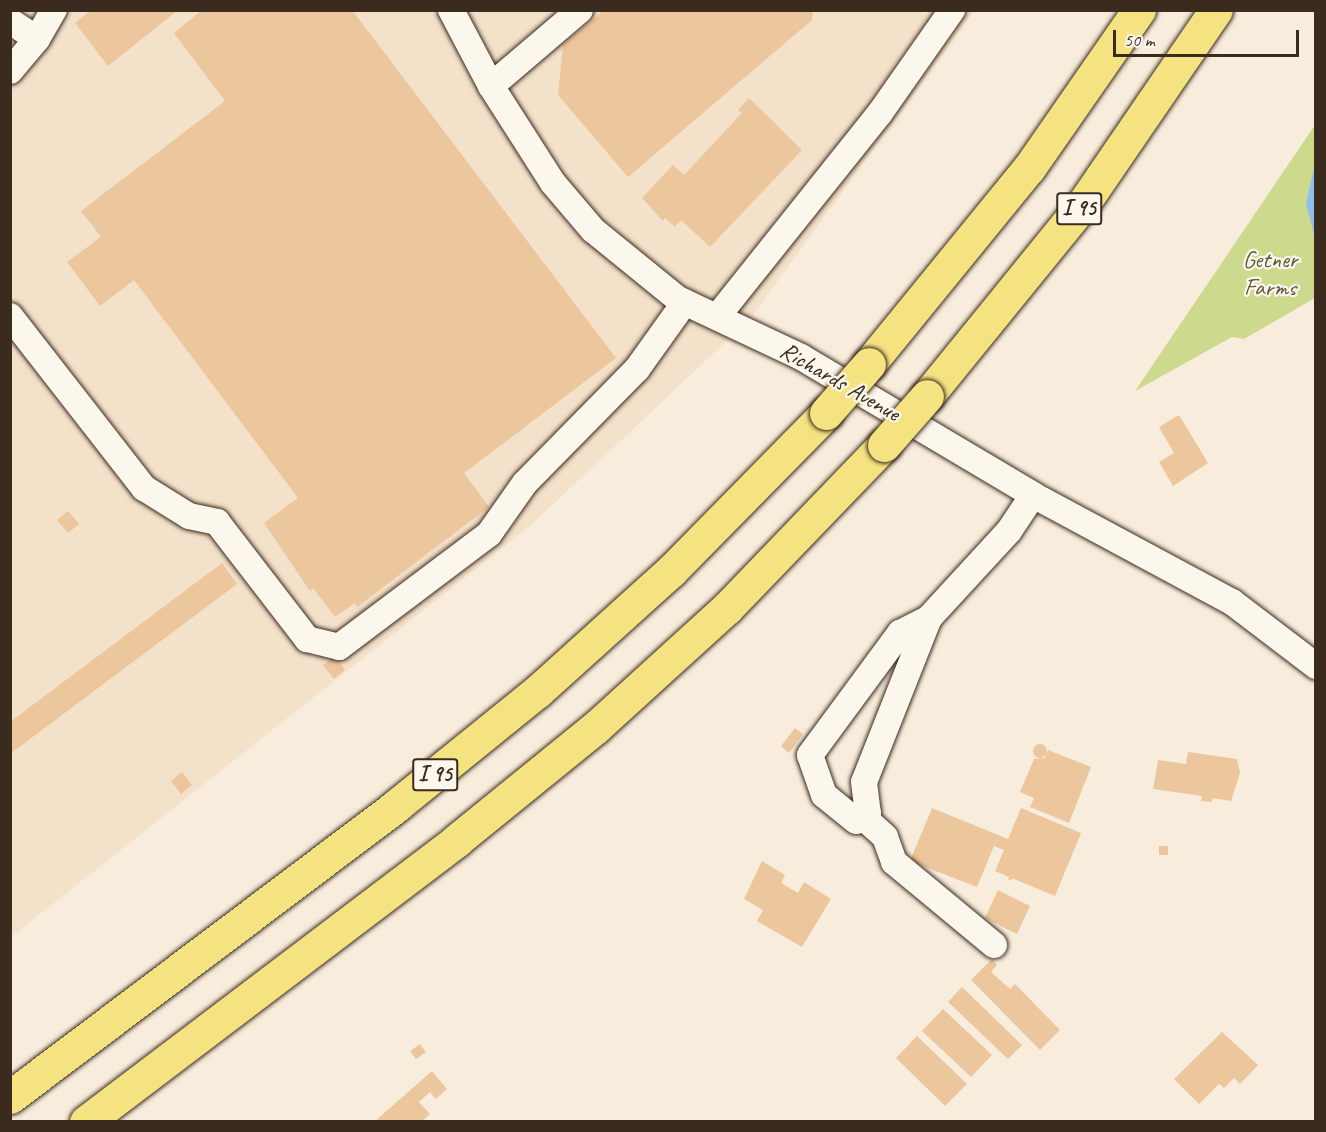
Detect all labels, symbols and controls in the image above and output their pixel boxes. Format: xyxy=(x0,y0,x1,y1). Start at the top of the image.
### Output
scale bar xyxy=(1116,18,1302,56)
text: 50 m xyxy=(1124,29,1155,51)
road number: I 95 xyxy=(1055,190,1103,228)
park label: Getner Farms xyxy=(1243,246,1297,302)
street label: Richards Avenue xyxy=(775,336,905,428)
road number: I 95 xyxy=(411,756,459,794)

